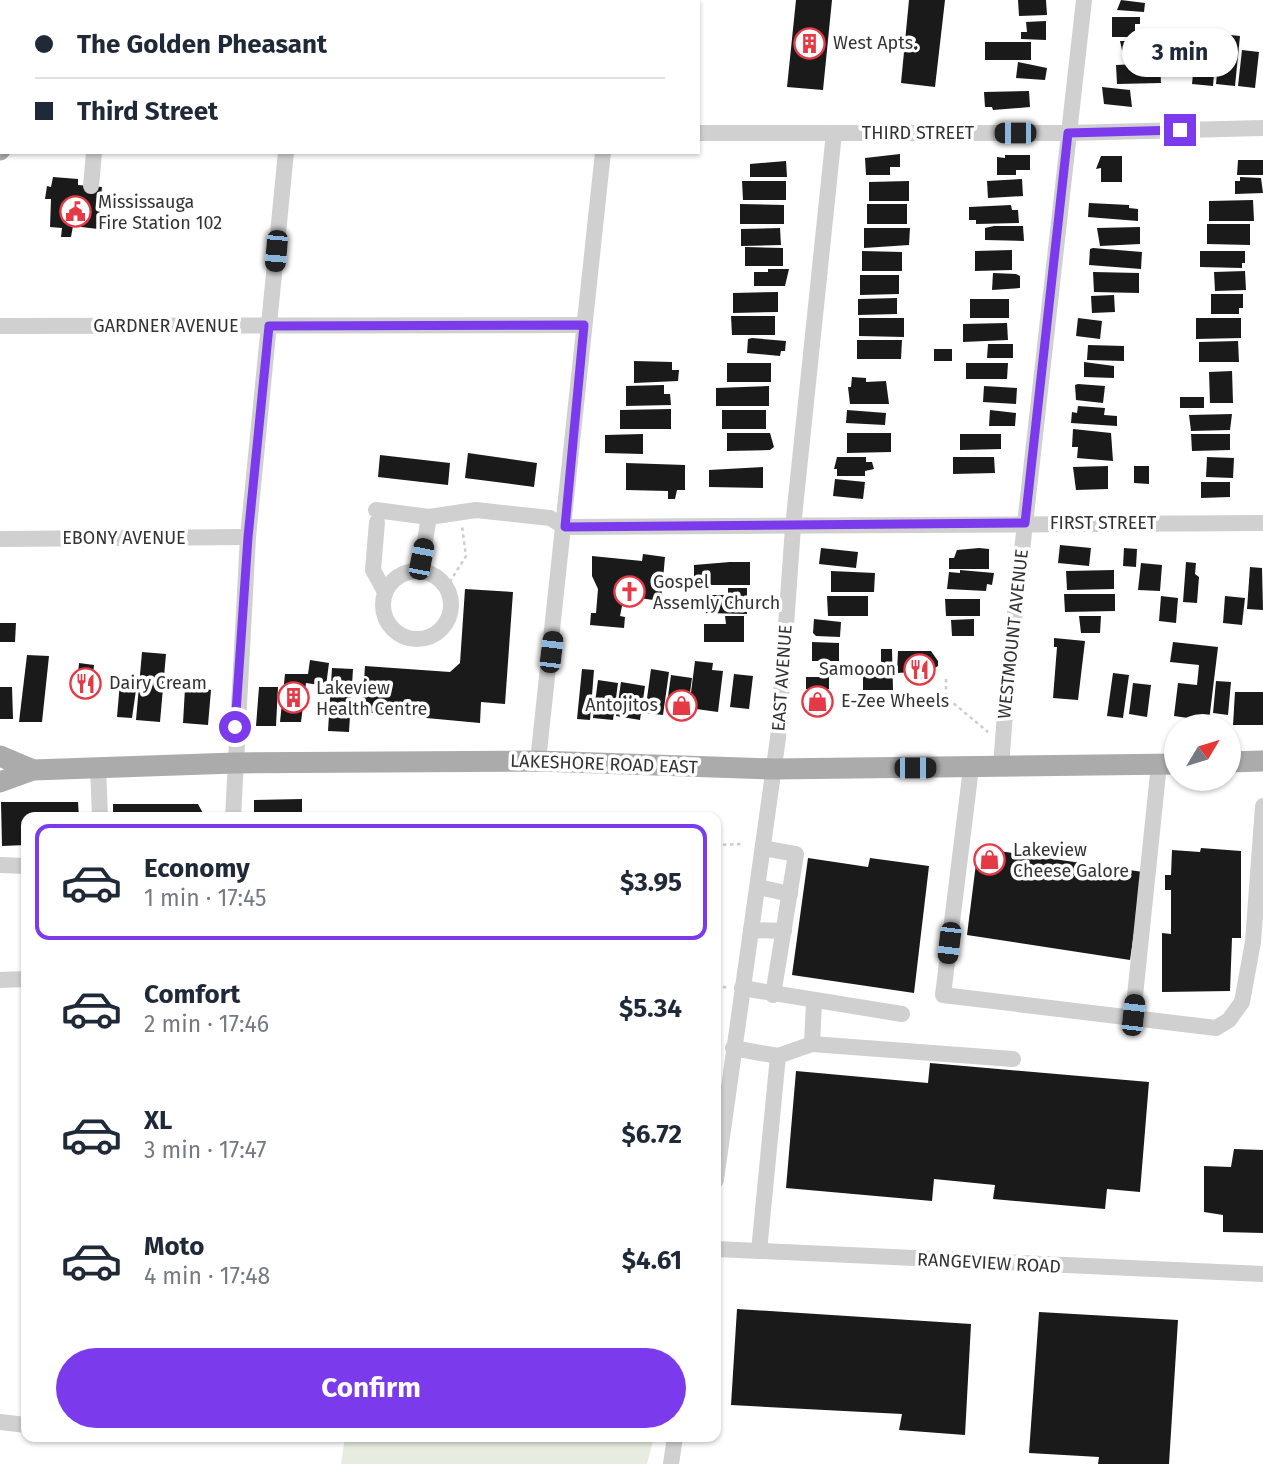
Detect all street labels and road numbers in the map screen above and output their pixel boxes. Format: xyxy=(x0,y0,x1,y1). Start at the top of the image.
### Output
street label: THIRD STREET xyxy=(862,122,975,144)
street label: GARDNER AVENUE xyxy=(93,315,239,337)
street label: FIRST STREET xyxy=(1050,512,1157,534)
street label: EBONY AVENUE xyxy=(62,527,186,549)
street label: WESTMOUNT AVENUE xyxy=(993,548,1033,720)
street label: EAST AVENUE xyxy=(767,624,797,732)
street label: LAKESHORE ROAD EAST xyxy=(510,750,699,778)
street label: RANGEVIEW ROAD xyxy=(917,1248,1061,1278)

